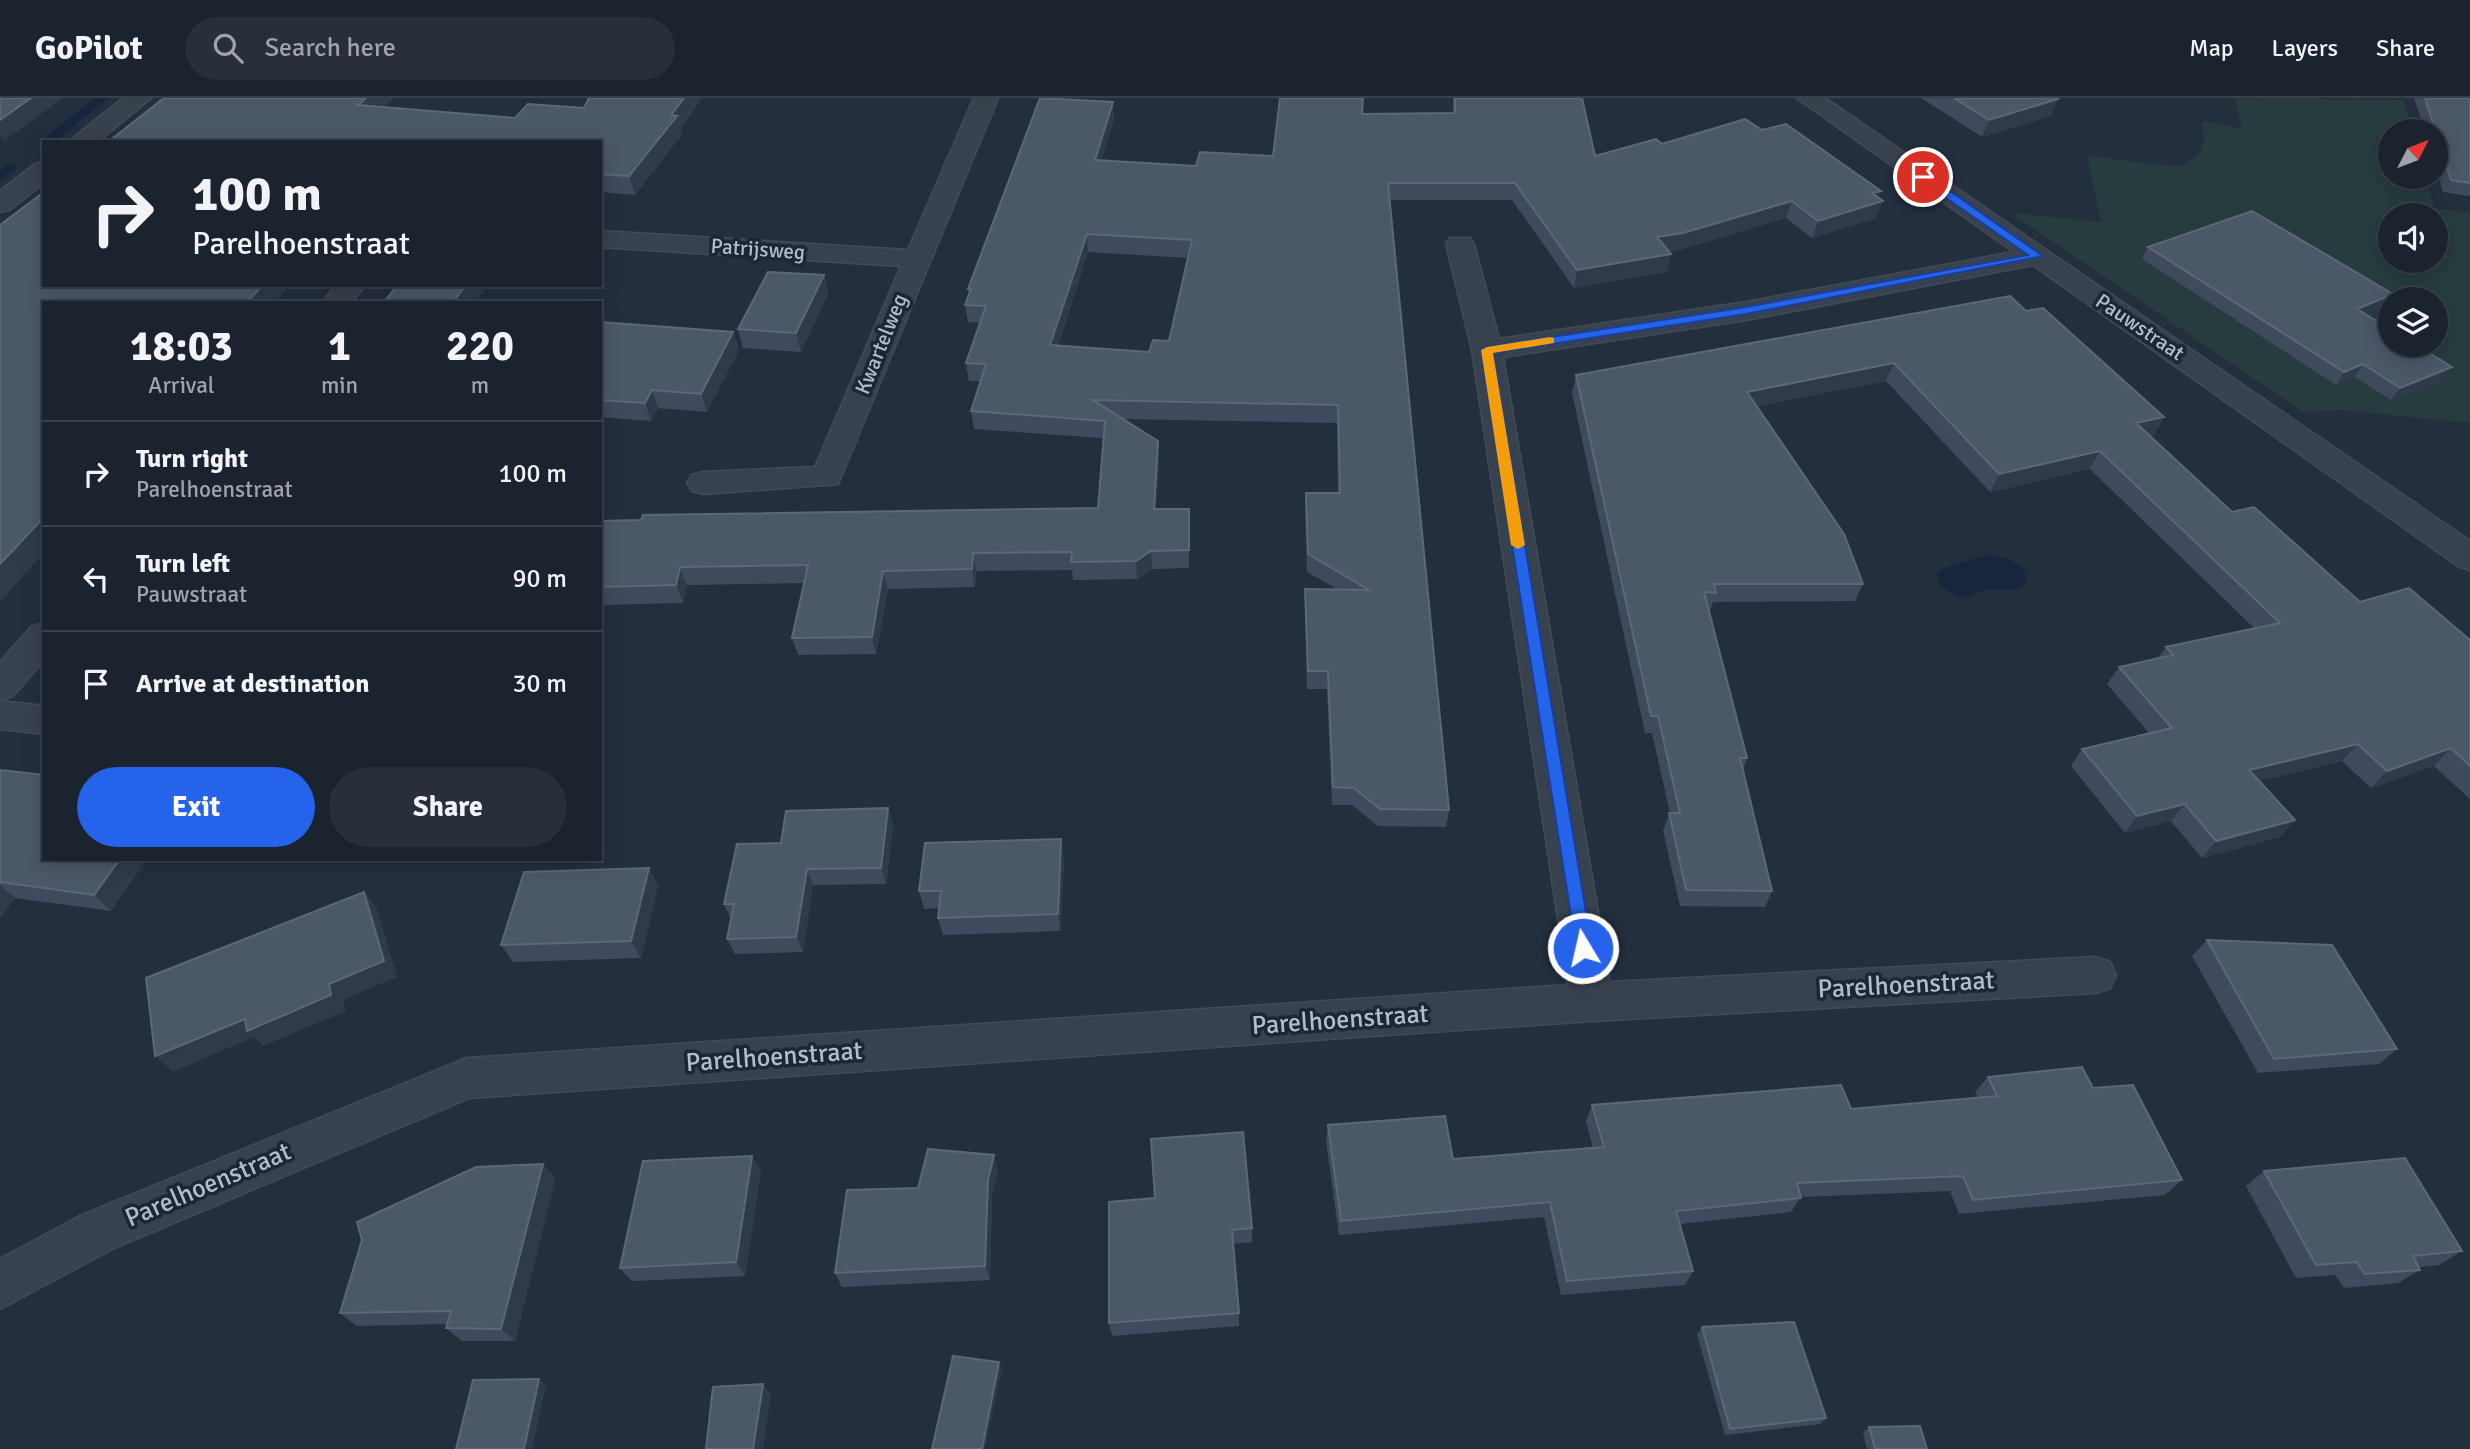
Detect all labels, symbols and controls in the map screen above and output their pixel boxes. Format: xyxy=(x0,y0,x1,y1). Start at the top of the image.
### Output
search box xyxy=(185,17,675,80)
text: GoPilot xyxy=(35,28,143,69)
icon: search xyxy=(209,29,247,67)
text: Search here xyxy=(265,32,396,64)
text: Map xyxy=(2189,33,2234,63)
text: Layers xyxy=(2272,33,2338,63)
text: Share xyxy=(2376,33,2435,63)
north arrow xyxy=(2378,119,2448,189)
map controls xyxy=(2378,119,2448,357)
pin xyxy=(1893,147,1953,207)
icon: arrive xyxy=(1904,158,1942,196)
text: 100 m xyxy=(192,164,322,224)
icon: right xyxy=(77,168,168,259)
button: sound xyxy=(2378,203,2448,273)
text: Parelhoenstraat xyxy=(192,224,410,263)
street label: Patrijsweg xyxy=(710,233,806,265)
button: layers xyxy=(2378,287,2448,357)
street label: Pauwstraat xyxy=(2091,288,2189,366)
street label: Kwartelweg xyxy=(849,290,913,398)
text: 18:03 xyxy=(130,321,233,372)
text: 1 xyxy=(328,321,351,372)
text: 220 xyxy=(446,321,514,372)
text: Arrival xyxy=(148,371,215,400)
text: min xyxy=(321,371,358,400)
text: m xyxy=(471,371,489,400)
text: Turn right xyxy=(136,443,248,475)
icon: right xyxy=(77,455,115,493)
text: 100 m xyxy=(498,458,567,490)
text: Parelhoenstraat xyxy=(136,475,293,504)
text: Turn left xyxy=(136,548,230,580)
icon: left xyxy=(77,560,115,598)
text: 90 m xyxy=(512,563,567,595)
text: Pauwstraat xyxy=(136,580,247,609)
icon: arrive xyxy=(77,665,115,703)
text: Arrive at destination xyxy=(136,668,369,700)
text: 30 m xyxy=(512,668,567,700)
button: Exit xyxy=(77,767,315,847)
button: Share xyxy=(329,767,567,847)
position arrow xyxy=(1546,911,1620,985)
street label: Parelhoenstraat xyxy=(1817,964,1995,1006)
street label: Parelhoenstraat xyxy=(1251,998,1429,1042)
street label: Parelhoenstraat xyxy=(685,1035,863,1079)
street label: Parelhoenstraat xyxy=(120,1136,296,1234)

